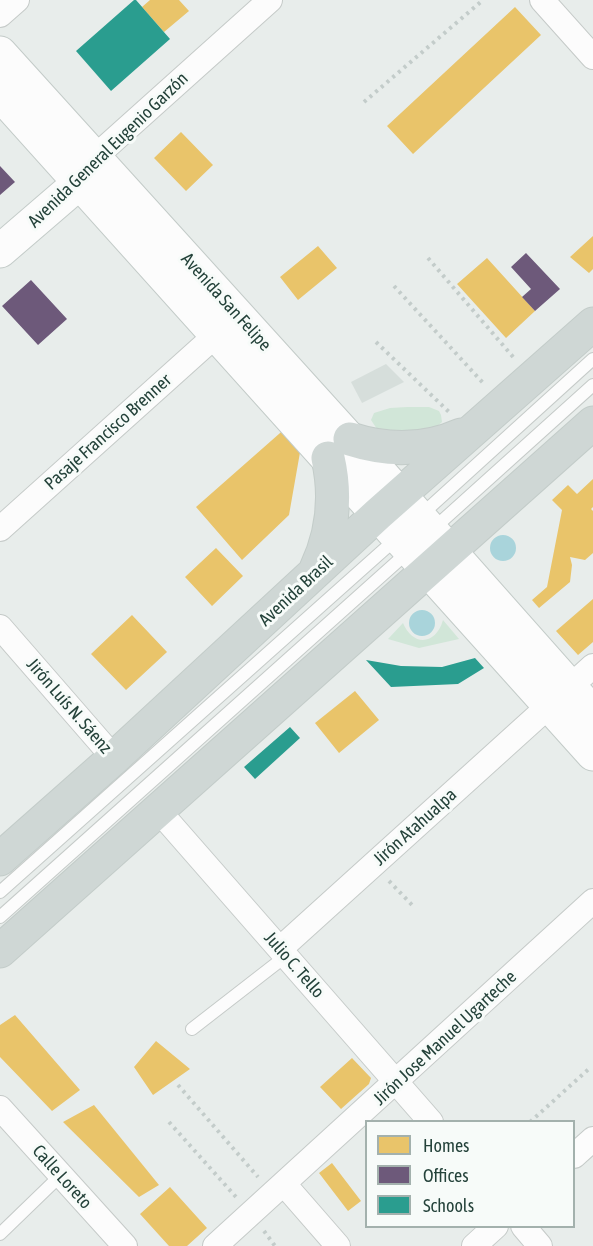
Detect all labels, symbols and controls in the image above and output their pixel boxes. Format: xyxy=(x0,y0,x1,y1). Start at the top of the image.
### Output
street label: Avenida General Eugenio Garzón xyxy=(24,68,192,232)
street label: Avenida San Felipe xyxy=(176,249,276,355)
street label: Pasaje Francisco Brenner xyxy=(40,369,176,495)
street label: Avenida Brasil xyxy=(254,551,338,631)
street label: Jirón Luís N. Sáenz xyxy=(22,654,116,758)
street label: Jirón Atahualpa xyxy=(369,784,461,870)
street label: Julio C. Tello xyxy=(259,927,329,1003)
street label: Jirón Jose Manuel Ugarteche xyxy=(369,966,521,1110)
legend xyxy=(365,1120,575,1228)
text: Homes xyxy=(423,1135,469,1156)
street label: Calle Loreto xyxy=(28,1140,96,1214)
text: Offices xyxy=(423,1165,469,1186)
text: Schools xyxy=(423,1195,474,1216)

